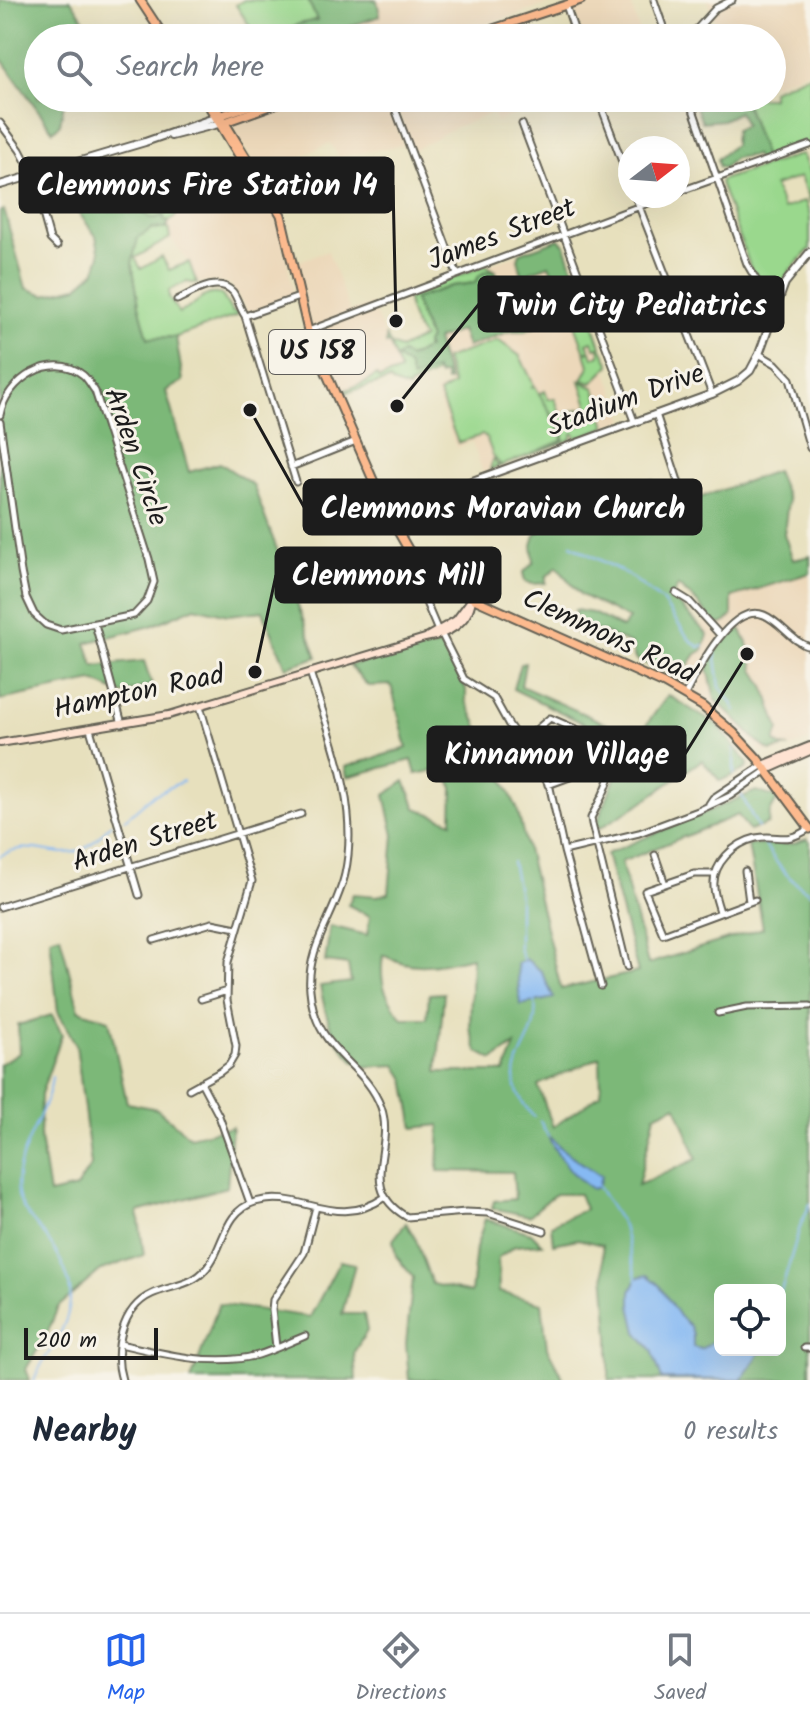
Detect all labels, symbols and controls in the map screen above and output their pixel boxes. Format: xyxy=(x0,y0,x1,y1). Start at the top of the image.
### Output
search box xyxy=(24,24,786,112)
text: Search here xyxy=(116,44,264,92)
icon: search xyxy=(52,46,96,90)
north arrow xyxy=(618,136,690,208)
callout: Clemmons Fire Station 14 xyxy=(20,158,393,212)
text: Clemmons Fire Station 14 xyxy=(36,163,378,211)
street label: James Street xyxy=(421,186,584,284)
callout: Twin City Pediatrics xyxy=(479,277,783,331)
text: Twin City Pediatrics xyxy=(495,283,767,331)
road number: US 158 xyxy=(269,330,365,374)
street label: Stadium Drive xyxy=(541,352,712,450)
street label: Arden Circle xyxy=(90,382,180,533)
callout: Clemmons Moravian Church xyxy=(304,480,701,534)
text: Clemmons Moravian Church xyxy=(321,486,685,534)
callout: Clemmons Mill xyxy=(276,548,500,602)
text: Clemmons Mill xyxy=(292,553,484,601)
street label: Clemmons Road xyxy=(514,577,705,697)
street label: Hampton Road xyxy=(50,653,229,733)
callout: Kinnamon Village xyxy=(428,727,685,781)
text: Kinnamon Village xyxy=(445,732,670,780)
street label: Arden Street xyxy=(67,798,224,885)
map controls xyxy=(714,1284,786,1356)
button: locate xyxy=(714,1284,786,1356)
scale bar xyxy=(24,1324,158,1360)
text: 200 m xyxy=(36,1324,97,1359)
text: Nearby xyxy=(32,1405,137,1459)
text: 0 results xyxy=(683,1411,778,1453)
tab: Map xyxy=(104,1628,148,1711)
tab: Directions xyxy=(355,1628,447,1711)
tab: Saved xyxy=(654,1628,706,1711)

